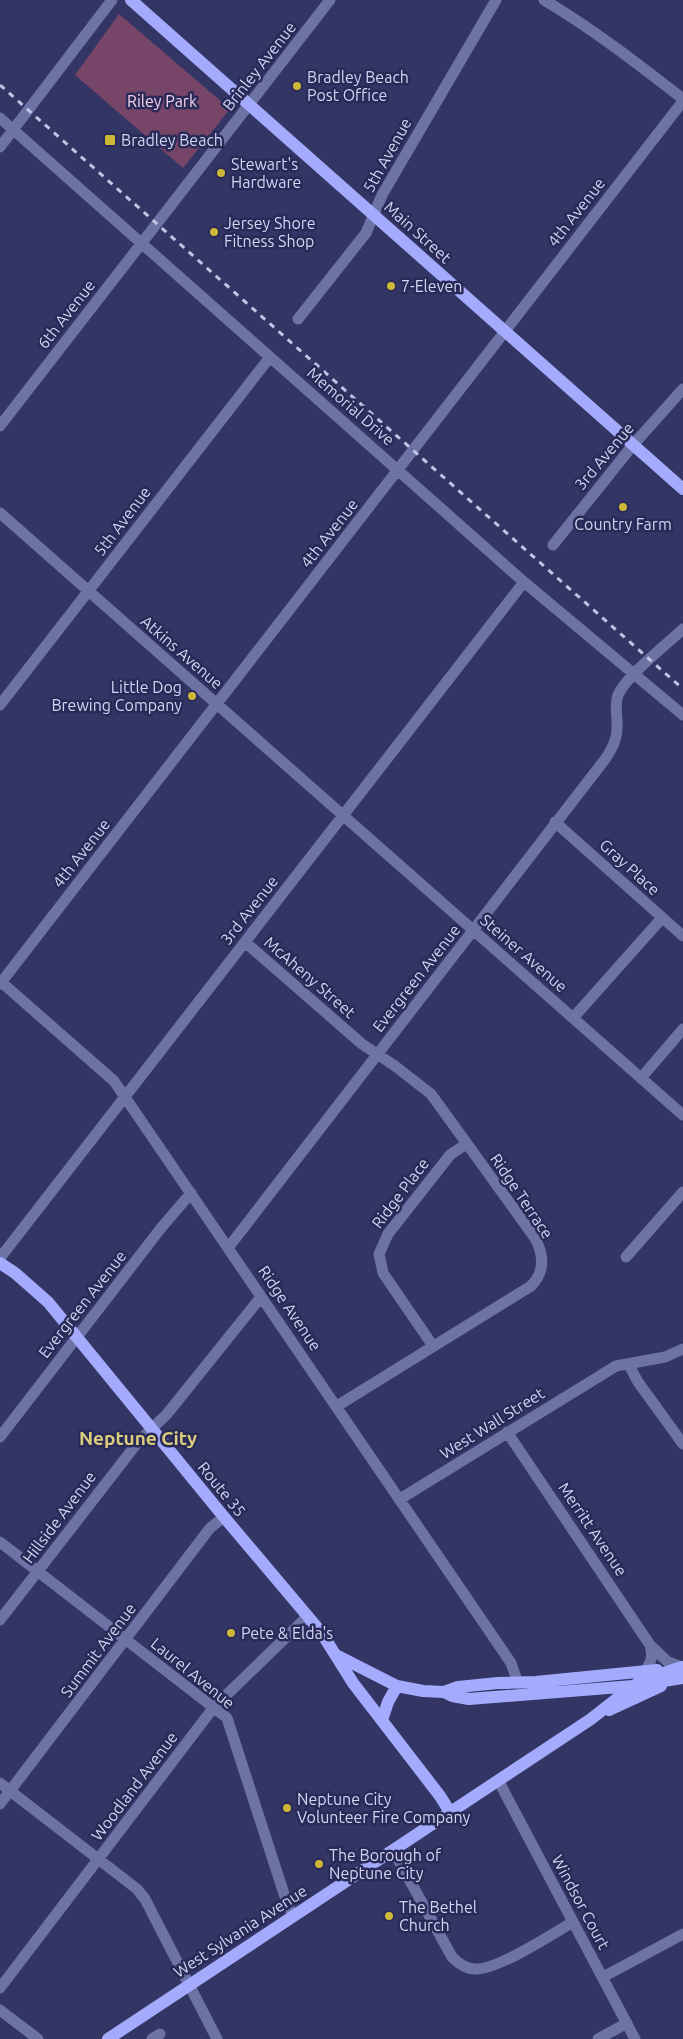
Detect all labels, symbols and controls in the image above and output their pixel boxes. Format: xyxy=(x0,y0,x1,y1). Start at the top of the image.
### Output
street label: Brinley Avenue xyxy=(219,18,299,114)
place label: Bradley Beach Post Office xyxy=(307,68,409,104)
marker: Bradley Beach Post Office xyxy=(291,80,303,92)
park label: Riley Park xyxy=(127,92,197,110)
street label: 5th Avenue xyxy=(359,115,415,195)
place label: Bradley Beach xyxy=(121,131,223,149)
marker: Bradley Beach xyxy=(103,133,117,147)
place label: Stewart's Hardware xyxy=(231,155,301,191)
marker: Stewart's Hardware xyxy=(215,167,227,179)
street label: 4th Avenue xyxy=(544,174,608,250)
street label: Main Street xyxy=(381,197,456,267)
place label: Jersey Shore Fitness Shop xyxy=(224,214,316,250)
marker: Jersey Shore Fitness Shop xyxy=(208,226,220,238)
street label: 6th Avenue xyxy=(34,276,98,352)
place label: 7-Eleven xyxy=(401,277,462,295)
marker: 7-Eleven xyxy=(385,280,397,292)
street label: Memorial Drive xyxy=(304,363,398,449)
street label: 3rd Avenue xyxy=(571,419,637,493)
street label: 5th Avenue xyxy=(90,483,154,559)
street label: 4th Avenue xyxy=(297,495,361,571)
marker: Country Farm xyxy=(617,501,629,513)
place label: Country Farm xyxy=(574,515,672,533)
street label: Atkins Avenue xyxy=(137,612,227,692)
place label: Little Dog Brewing Company xyxy=(51,678,182,714)
marker: Little Dog Brewing Company xyxy=(186,690,198,702)
street label: 4th Avenue xyxy=(49,815,113,891)
street label: Gray Place xyxy=(596,835,664,899)
street label: 3rd Avenue xyxy=(217,872,281,948)
street label: Steiner Avenue xyxy=(477,910,571,996)
street label: Evergreen Avenue xyxy=(369,921,463,1035)
street label: McAheny Street xyxy=(261,933,360,1022)
street label: Ridge Terrace xyxy=(487,1150,557,1242)
street label: Ridge Place xyxy=(368,1154,432,1232)
street label: Evergreen Avenue xyxy=(35,1247,129,1361)
street label: Ridge Avenue xyxy=(255,1262,325,1354)
street label: West Wall Street xyxy=(436,1383,548,1462)
district label: Neptune City xyxy=(79,1427,197,1449)
street label: Route 35 xyxy=(194,1458,250,1520)
street label: Hillside Avenue xyxy=(19,1468,99,1566)
street label: Merritt Avenue xyxy=(555,1479,631,1579)
street label: Summit Avenue xyxy=(57,1600,139,1700)
place label: Pete & Elda's xyxy=(241,1624,333,1642)
marker: Pete & Elda's xyxy=(225,1627,237,1639)
street label: Laurel Avenue xyxy=(148,1634,238,1712)
street label: Woodland Avenue xyxy=(87,1728,181,1844)
place label: Neptune City Volunteer Fire Company xyxy=(297,1790,470,1826)
marker: Neptune City Volunteer Fire Company xyxy=(281,1802,293,1814)
place label: The Borough of Neptune City xyxy=(329,1846,442,1882)
street label: Windsor Court xyxy=(549,1852,614,1953)
marker: The Borough of Neptune City xyxy=(313,1858,325,1870)
street label: West Sylvania Avenue xyxy=(170,1881,310,1981)
place label: The Bethel Church xyxy=(399,1898,477,1934)
marker: The Bethel Church xyxy=(383,1910,395,1922)

